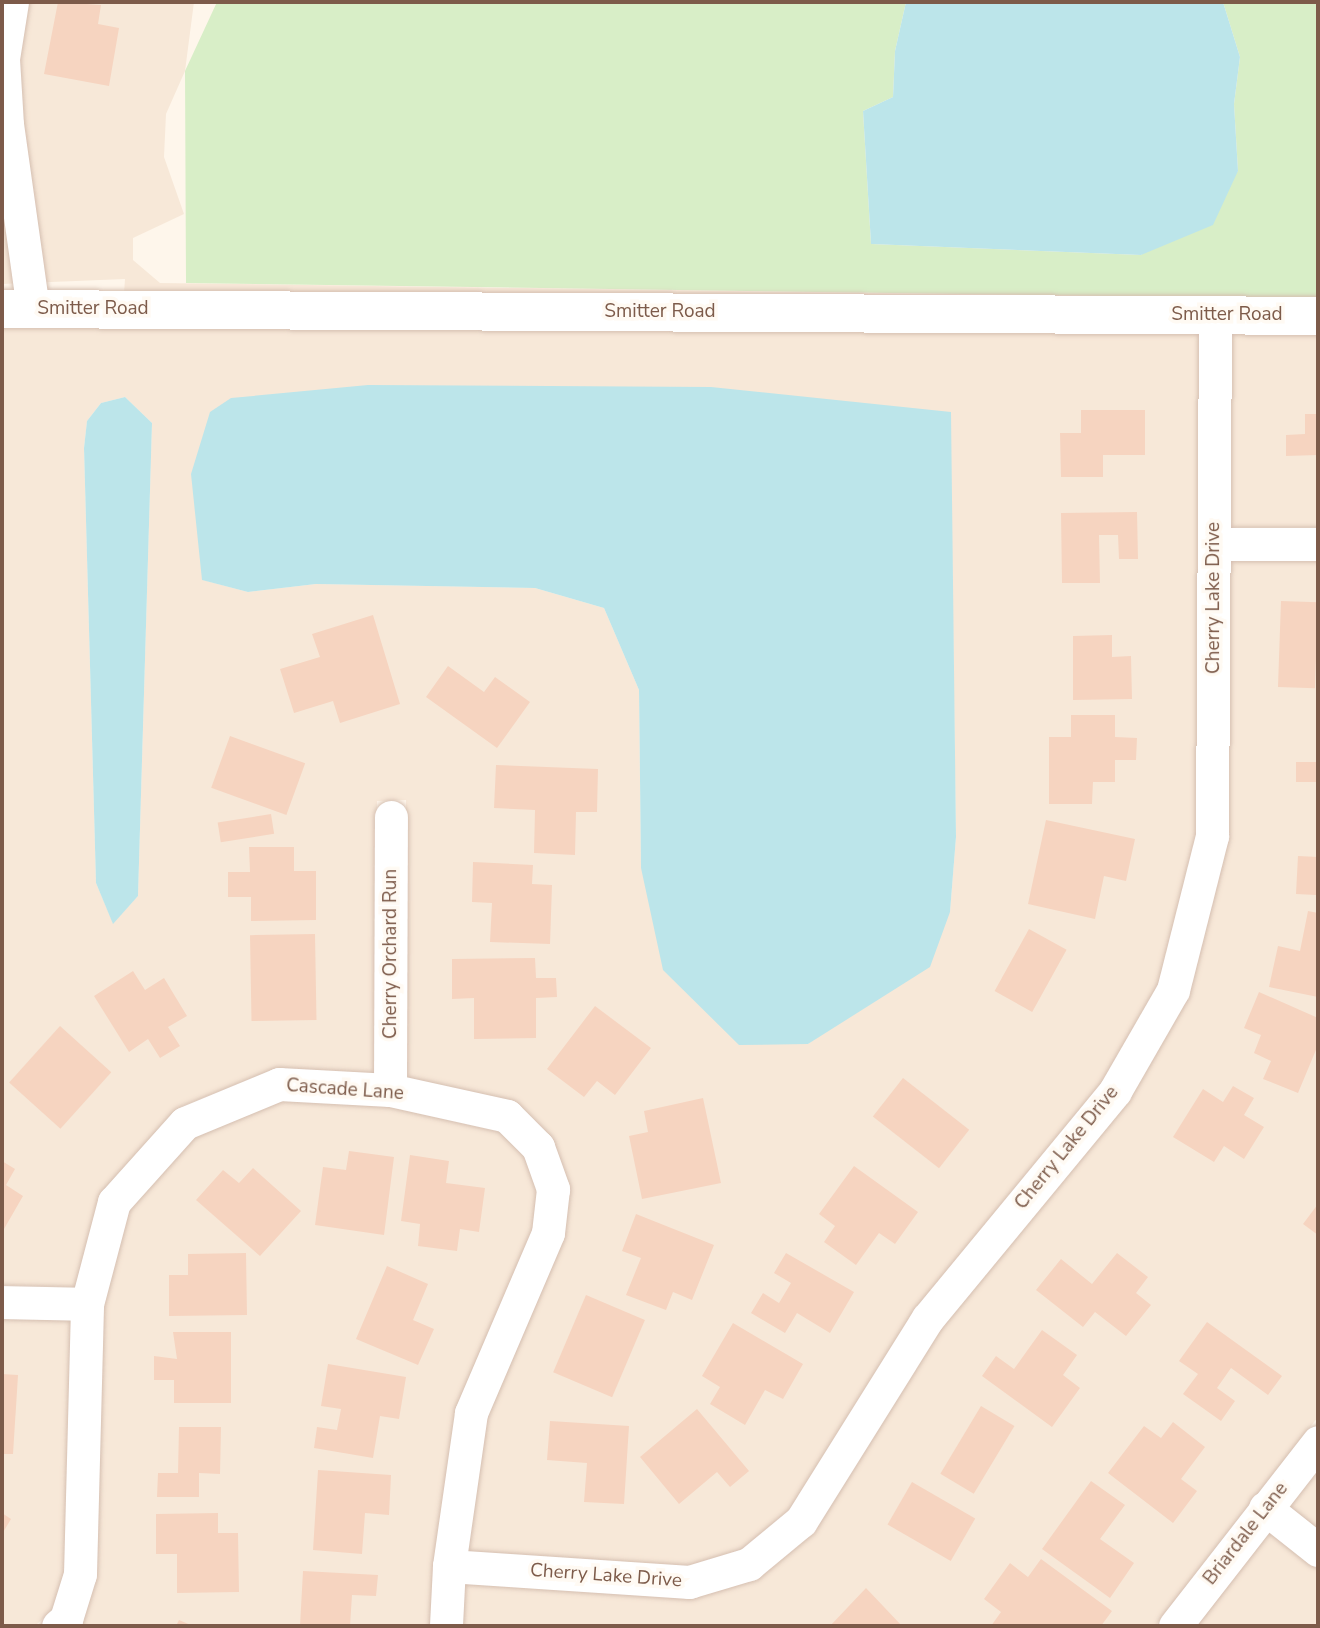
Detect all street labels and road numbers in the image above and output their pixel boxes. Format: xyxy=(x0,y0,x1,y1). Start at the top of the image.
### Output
street label: Smitter Road xyxy=(37,298,149,320)
street label: Smitter Road xyxy=(604,301,716,323)
street label: Smitter Road xyxy=(1171,304,1283,326)
street label: Cherry Lake Drive xyxy=(1203,522,1225,674)
street label: Cherry Orchard Run xyxy=(380,869,402,1039)
street label: Cascade Lane xyxy=(285,1075,405,1105)
street label: Cherry Lake Drive xyxy=(1010,1082,1124,1214)
street label: Briardale Lane xyxy=(1199,1478,1293,1590)
street label: Cherry Lake Drive xyxy=(529,1559,683,1593)

